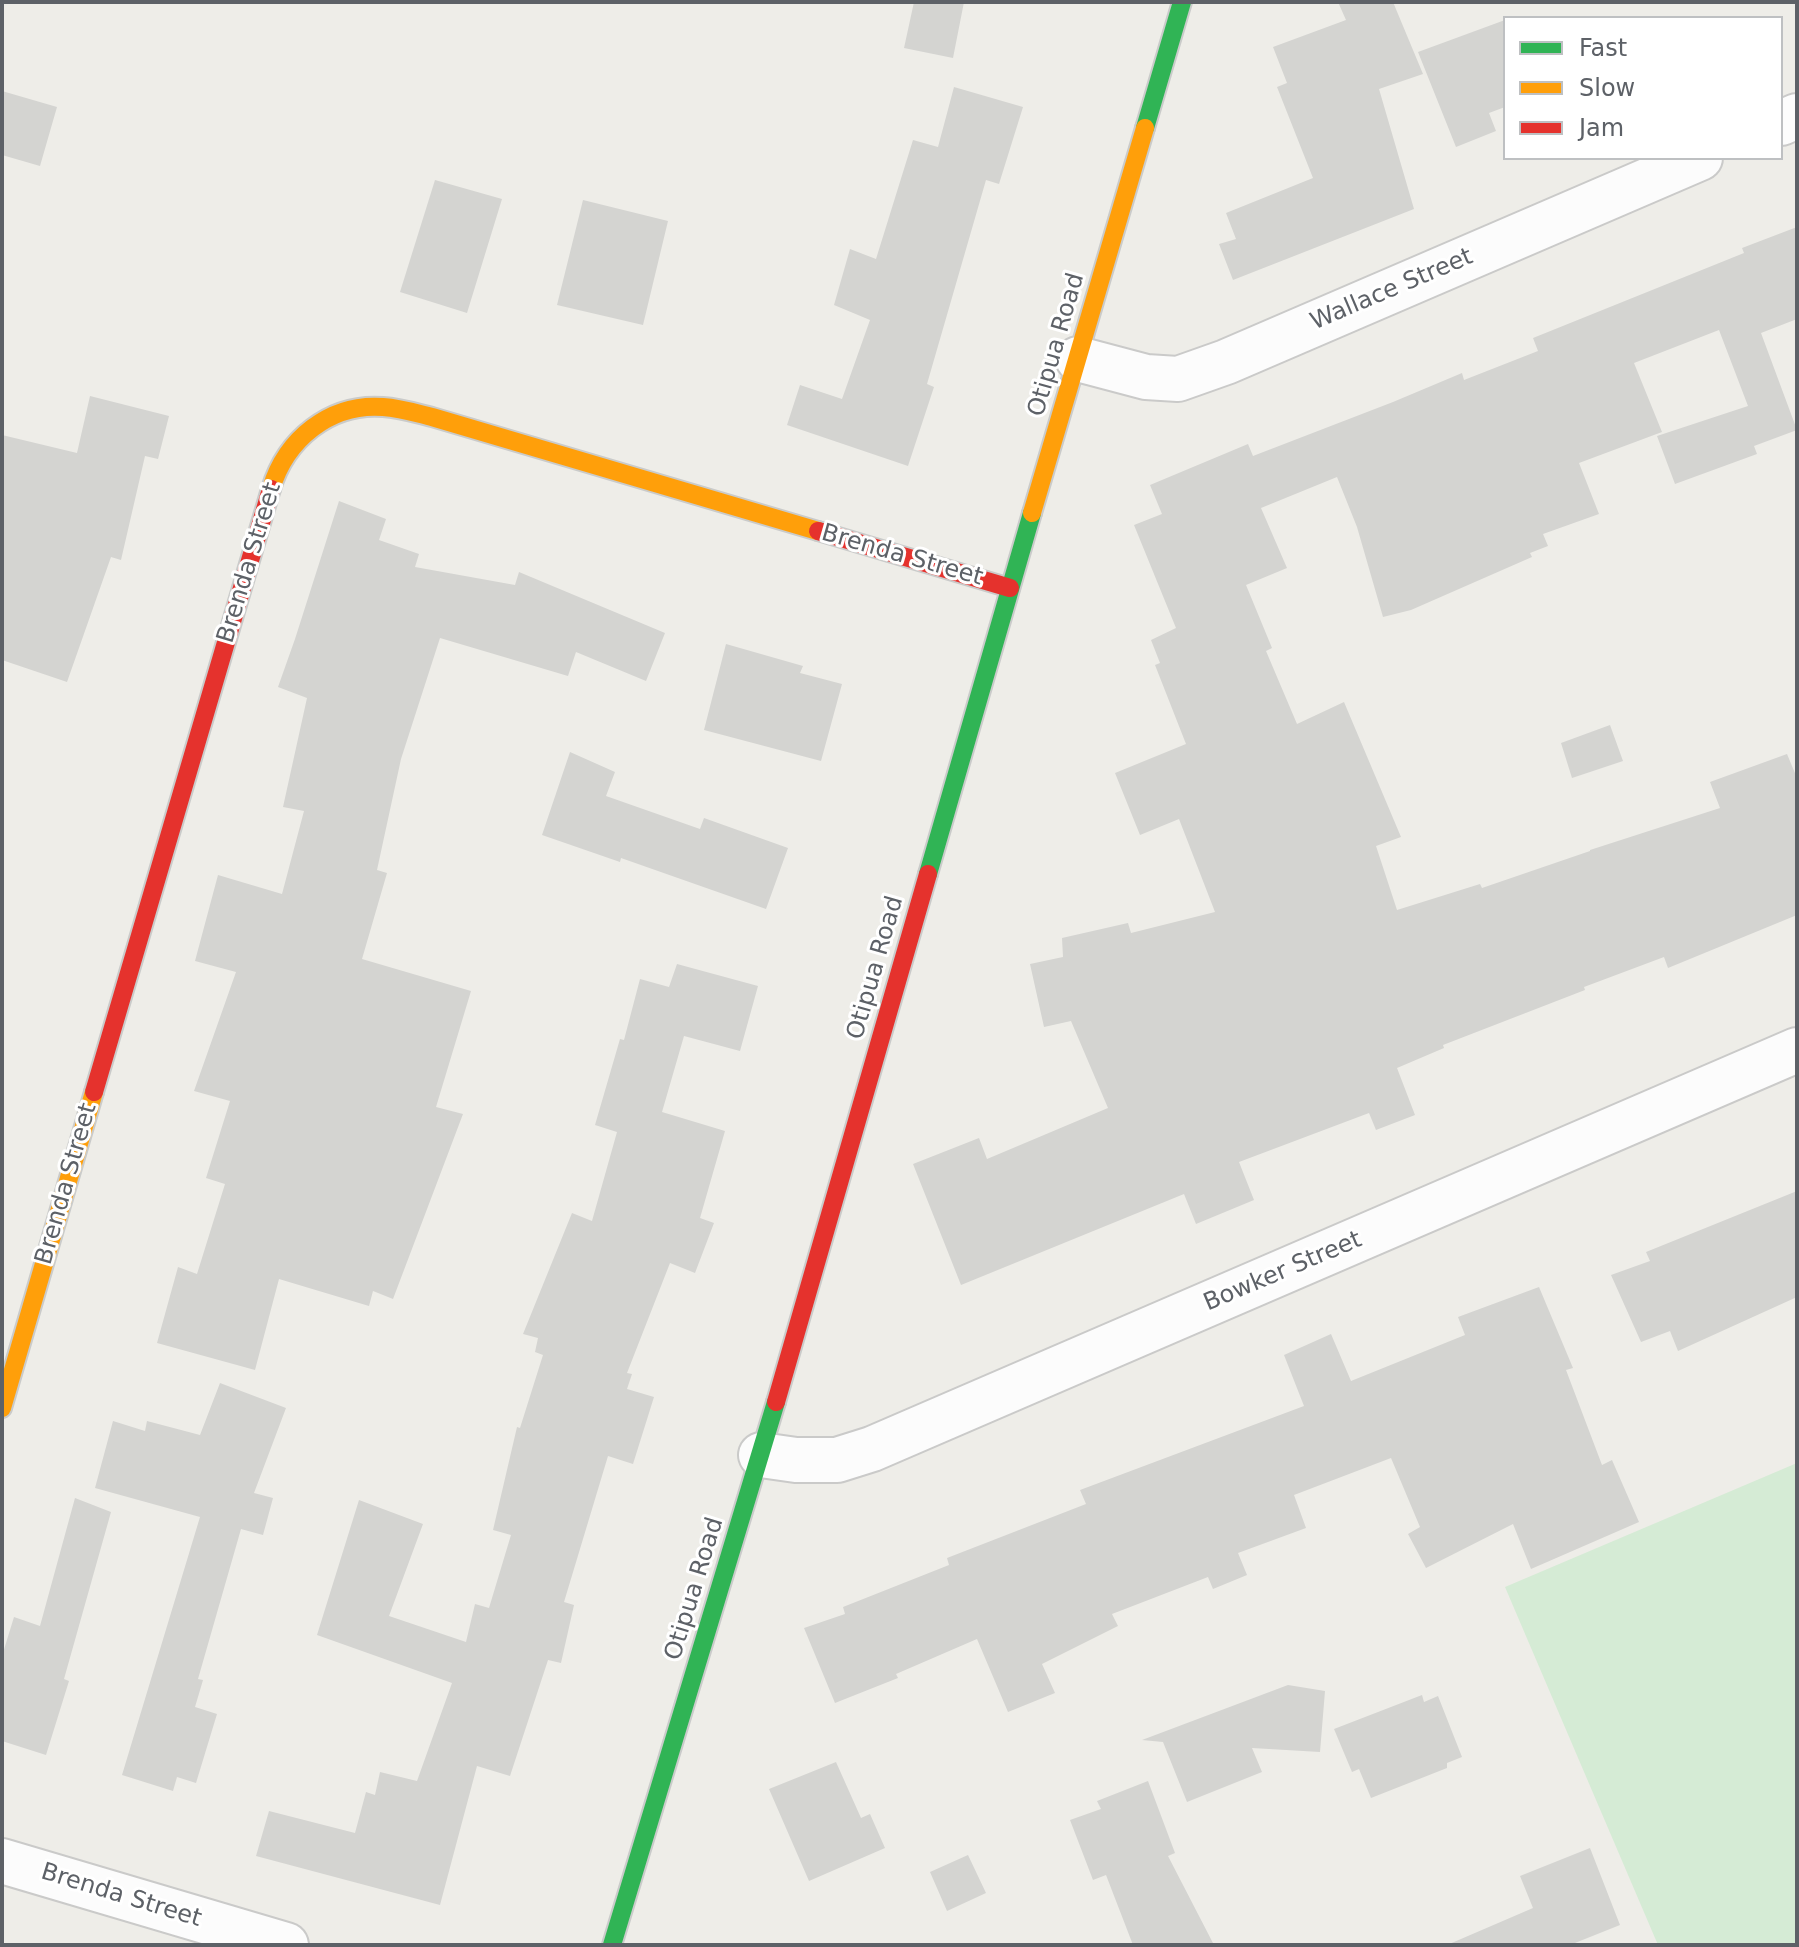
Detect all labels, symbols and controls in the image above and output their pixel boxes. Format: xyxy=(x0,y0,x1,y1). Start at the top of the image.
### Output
legend xyxy=(1503,16,1783,160)
text: Fast xyxy=(1579,34,1627,62)
text: Slow xyxy=(1579,74,1635,102)
text: Jam xyxy=(1579,114,1624,142)
street label: Wallace Street xyxy=(1307,243,1477,337)
street label: Otipua Road xyxy=(1023,270,1091,420)
street label: Brenda Street xyxy=(212,479,288,647)
street label: Brenda Street xyxy=(818,519,986,593)
street label: Otipua Road xyxy=(842,893,910,1043)
street label: Brenda Street xyxy=(30,1100,104,1268)
street label: Bowker Street xyxy=(1200,1226,1366,1318)
street label: Otipua Road xyxy=(660,1514,730,1664)
street label: Brenda Street xyxy=(37,1858,205,1934)

